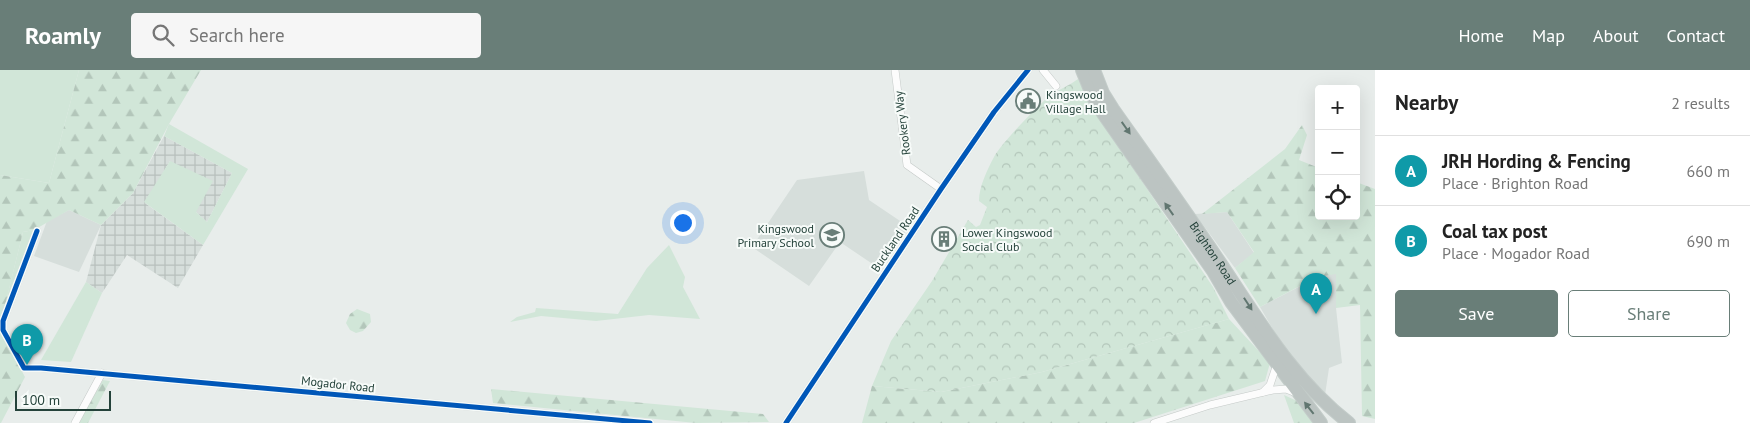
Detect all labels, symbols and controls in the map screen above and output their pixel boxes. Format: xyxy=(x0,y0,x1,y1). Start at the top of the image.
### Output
search box xyxy=(131,13,481,58)
text: Roamly xyxy=(25,20,101,51)
icon: search xyxy=(149,21,177,49)
text: Search here xyxy=(189,23,285,47)
text: Home xyxy=(1458,24,1504,47)
text: Map xyxy=(1532,24,1565,47)
text: About xyxy=(1593,24,1639,47)
text: Contact xyxy=(1667,24,1725,47)
map controls xyxy=(1315,85,1360,220)
button: + xyxy=(1315,85,1360,130)
place label: Kingswood Village Hall xyxy=(1045,87,1106,116)
public building icon: Kingswood Village Hall xyxy=(1015,88,1041,114)
text: Nearby xyxy=(1395,89,1458,116)
street label: Rookery Way xyxy=(891,90,913,156)
text: 2 results xyxy=(1671,93,1730,113)
one-way arrow xyxy=(1121,121,1131,134)
button: − xyxy=(1315,130,1360,175)
text: JRH Hording & Fencing xyxy=(1442,149,1631,173)
text: A xyxy=(1406,161,1416,181)
text: 660 m xyxy=(1687,161,1730,181)
text: Place · Brighton Road xyxy=(1442,173,1588,193)
button: locate xyxy=(1315,175,1360,220)
one-way arrow xyxy=(1164,202,1174,216)
street label: Buckland Road xyxy=(868,203,922,275)
your location xyxy=(670,210,696,236)
street label: Brighton Road xyxy=(1187,218,1240,287)
text: Coal tax post xyxy=(1442,219,1547,243)
place label: Kingswood Primary School xyxy=(738,221,814,250)
school or university icon: Kingswood Primary School xyxy=(819,222,845,248)
place label: Lower Kingswood Social Club xyxy=(962,225,1052,254)
building icon: Lower Kingswood Social Club xyxy=(931,226,957,252)
text: B xyxy=(1406,231,1416,251)
text: 690 m xyxy=(1687,231,1730,251)
text: Place · Mogador Road xyxy=(1442,243,1590,263)
pin: A xyxy=(1300,273,1332,314)
button: Save xyxy=(1395,290,1558,337)
button: Share xyxy=(1568,290,1730,337)
one-way arrow xyxy=(1243,298,1253,311)
pin: B xyxy=(11,324,43,365)
street label: Mogador Road xyxy=(300,373,376,395)
scale bar xyxy=(15,388,111,411)
text: 100 m xyxy=(22,391,60,409)
one-way arrow xyxy=(1304,401,1314,415)

